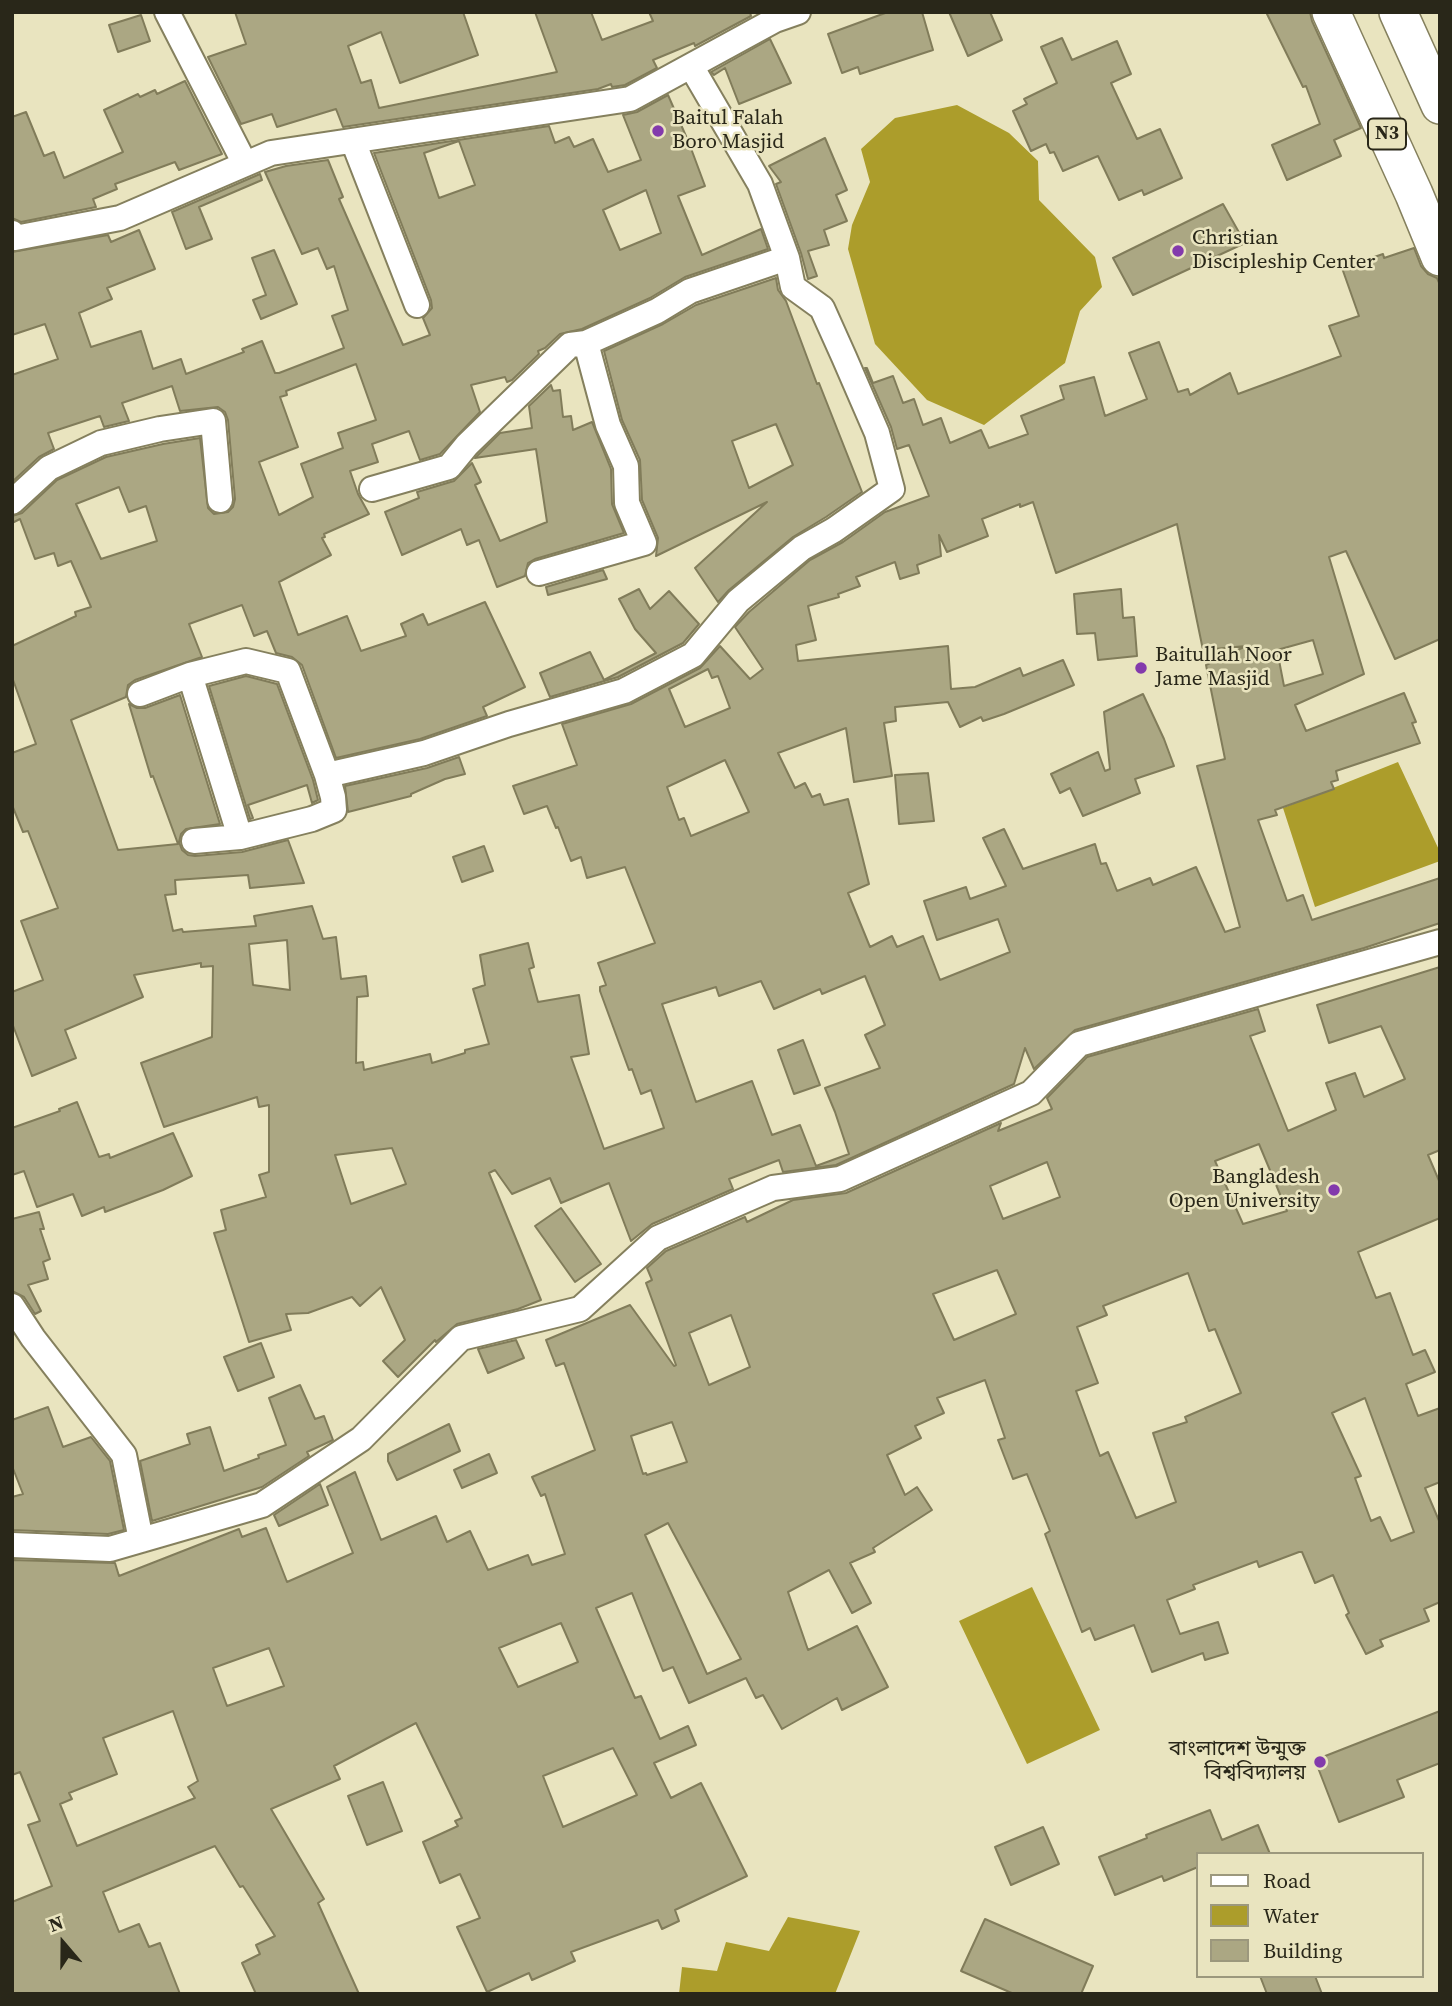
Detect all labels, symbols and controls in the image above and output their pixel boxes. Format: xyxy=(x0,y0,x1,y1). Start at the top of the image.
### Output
place label: Baitul Falah Boro Masjid xyxy=(672,106,784,156)
road number: N3 xyxy=(1368,118,1406,150)
marker: Baitul Falah Boro Masjid xyxy=(650,123,666,139)
place label: Christian Discipleship Center xyxy=(1192,226,1375,276)
marker: Christian Discipleship Center xyxy=(1170,243,1186,259)
place label: Baitullah Noor Jame Masjid xyxy=(1155,643,1292,693)
marker: Baitullah Noor Jame Masjid xyxy=(1133,660,1149,676)
place label: Bangladesh Open University xyxy=(1169,1165,1320,1215)
marker: Bangladesh Open University xyxy=(1326,1182,1342,1198)
place label: বাংলাদেশ উন্মুক্ত বিশ্ববিদ্যালয় xyxy=(1169,1737,1306,1787)
marker: বাংলাদেশ উন্মুক্ত বিশ্ববিদ্যালয় xyxy=(1312,1754,1328,1770)
legend xyxy=(1196,1852,1424,1978)
text: Road xyxy=(1263,1866,1311,1895)
text: Water xyxy=(1263,1901,1319,1930)
north arrow xyxy=(28,1908,98,1978)
text: N xyxy=(45,1909,67,1938)
text: Building xyxy=(1263,1936,1342,1965)

